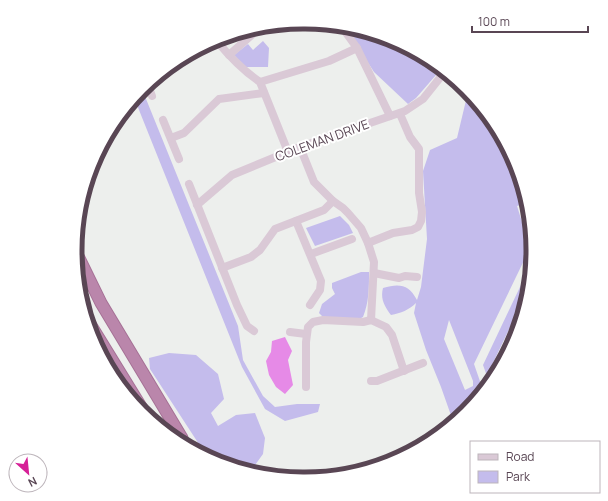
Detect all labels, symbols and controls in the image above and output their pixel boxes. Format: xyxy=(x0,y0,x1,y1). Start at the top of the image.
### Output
scale bar xyxy=(472,8,588,34)
text: 100 m xyxy=(478,13,510,30)
street label: COLEMAN DRIVE xyxy=(273,115,371,165)
legend xyxy=(470,441,600,493)
text: Road xyxy=(506,448,534,465)
north arrow xyxy=(8,453,48,493)
text: Park xyxy=(506,468,531,485)
text: N xyxy=(26,474,40,491)

